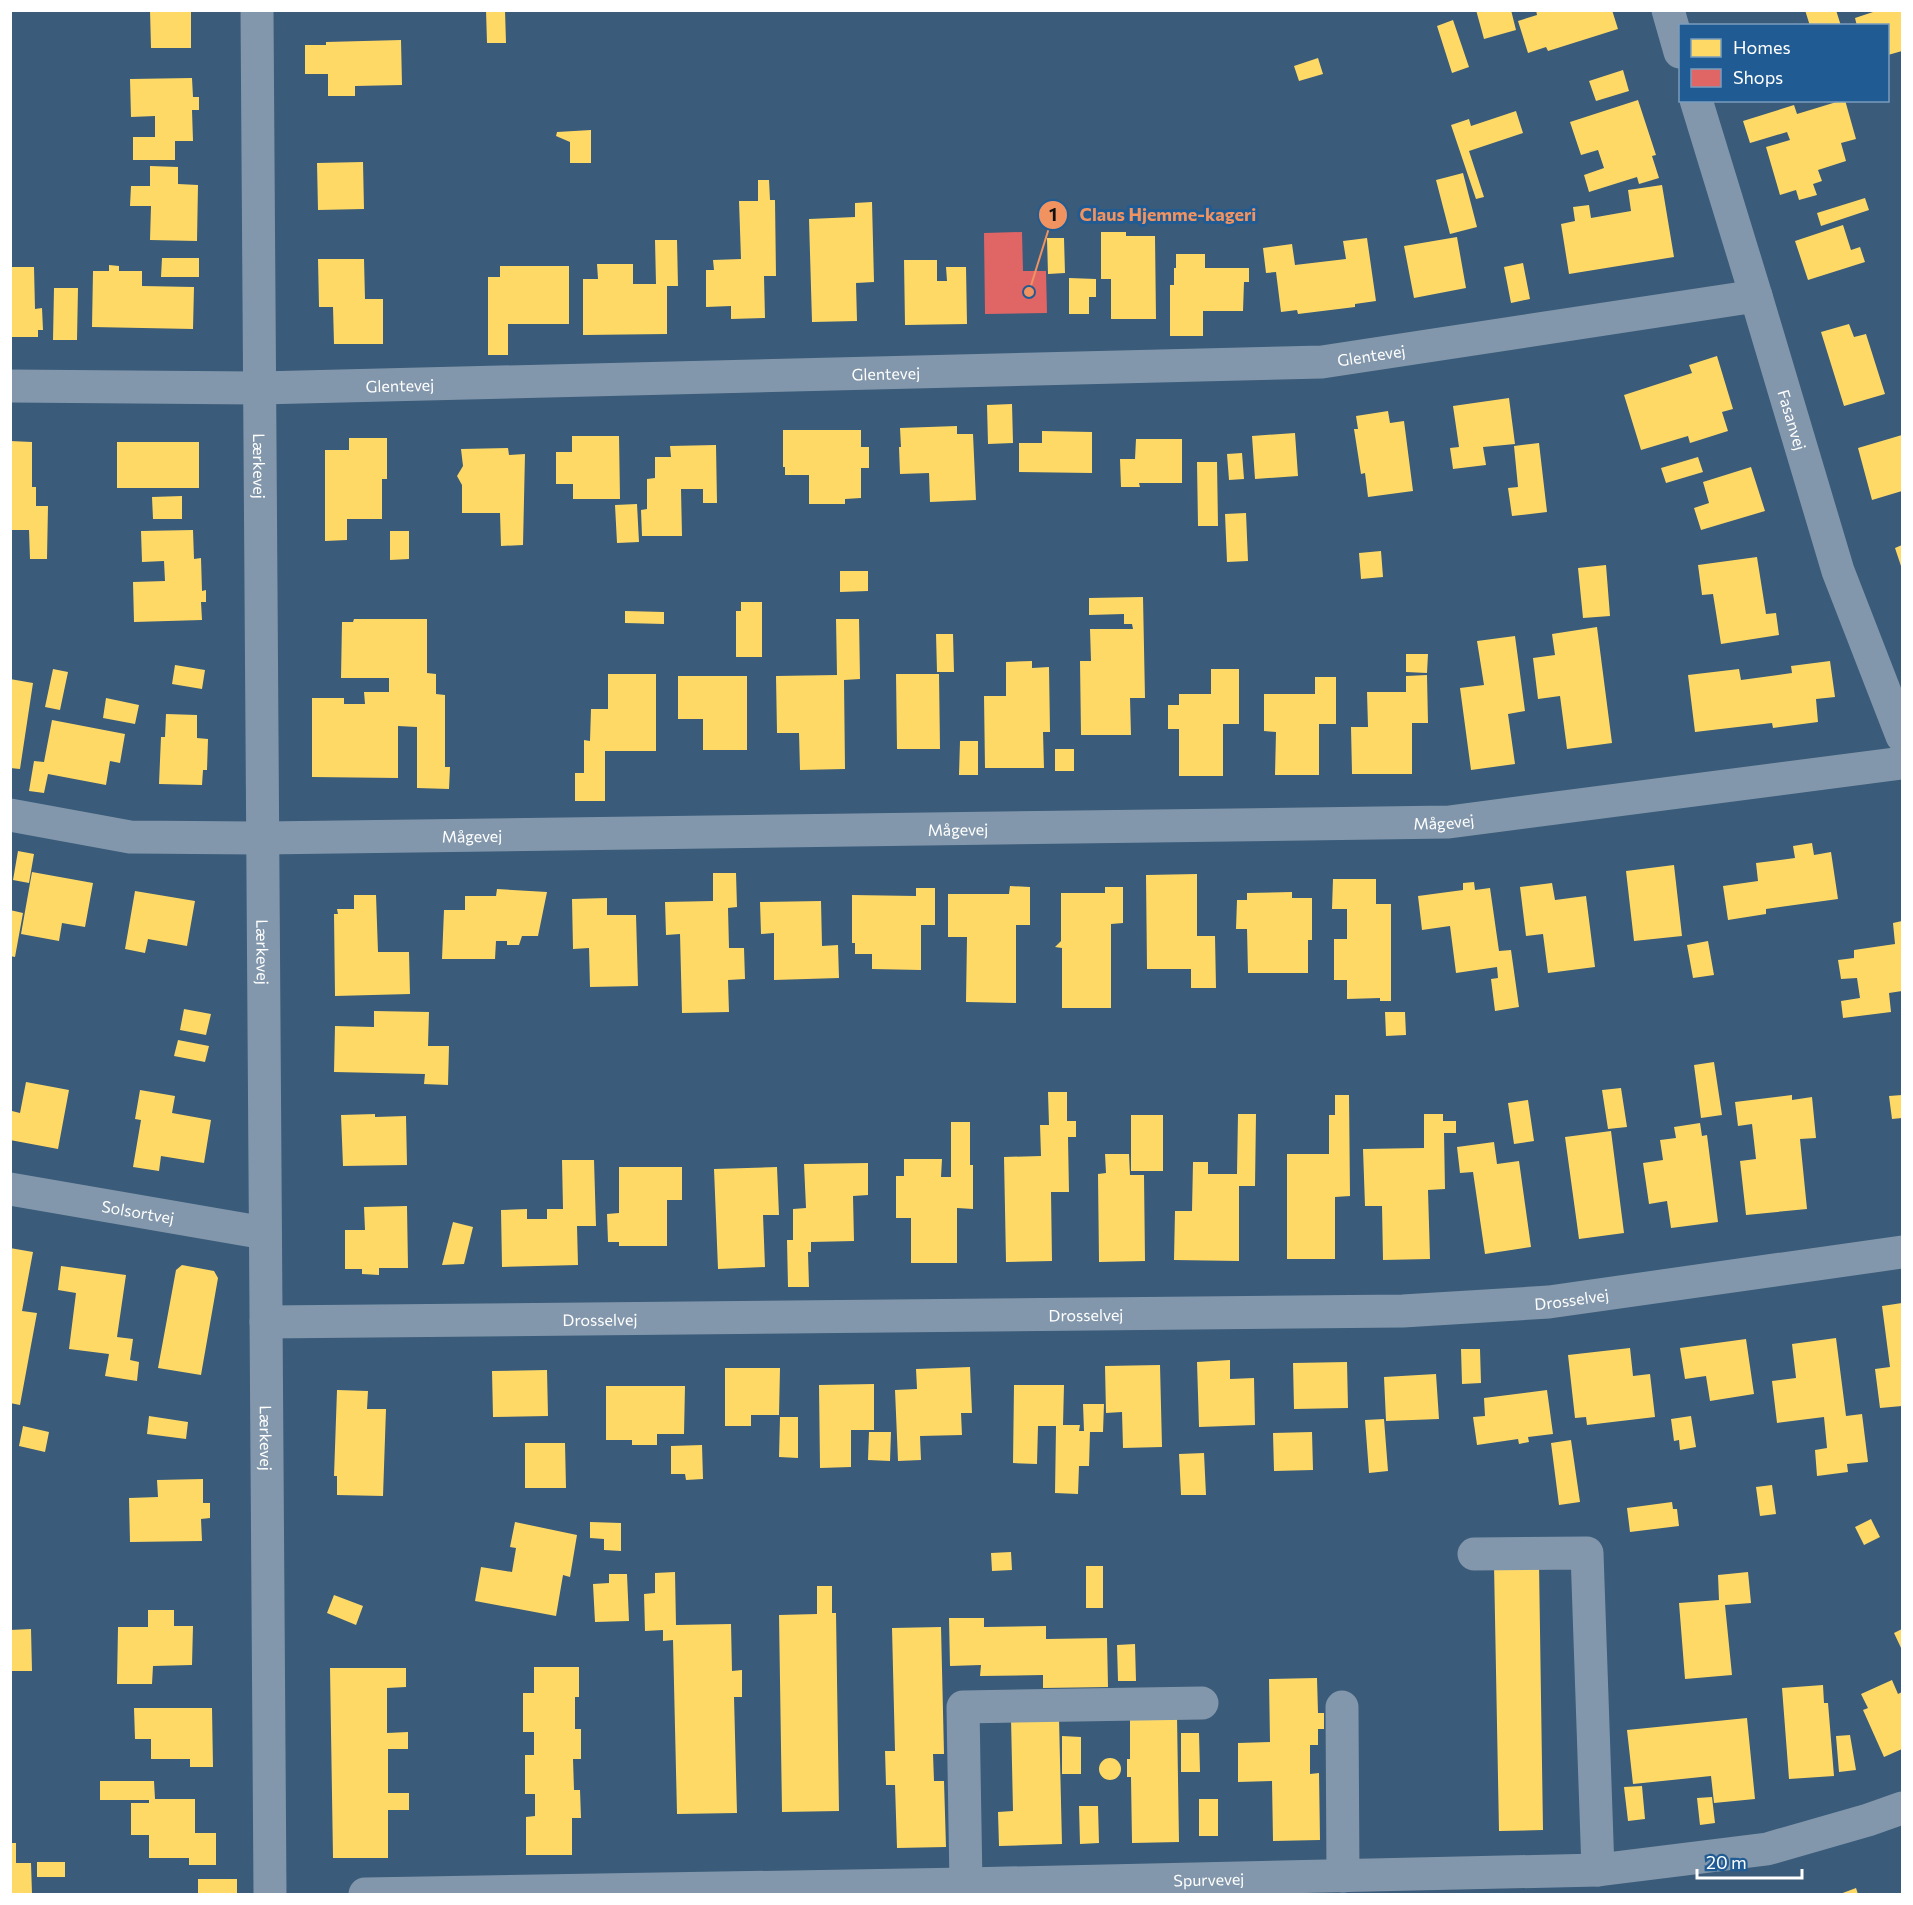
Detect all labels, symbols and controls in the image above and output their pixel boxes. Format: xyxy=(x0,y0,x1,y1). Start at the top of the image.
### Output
legend xyxy=(1679,24,1889,102)
text: Homes xyxy=(1733,36,1791,58)
text: Shops xyxy=(1733,66,1783,88)
callout: Claus Hjemme-kageri xyxy=(1038,197,1269,233)
text: 1 xyxy=(1049,203,1057,225)
text: Claus Hjemme-kageri xyxy=(1080,203,1256,225)
street label: Glentevej xyxy=(1336,340,1406,369)
street label: Glentevej xyxy=(851,362,920,383)
street label: Glentevej xyxy=(365,374,434,395)
street label: Fasanvej xyxy=(1775,387,1811,452)
street label: Lærkevej xyxy=(250,433,270,499)
street label: Mågevej xyxy=(1413,809,1475,832)
street label: Mågevej xyxy=(927,819,988,839)
street label: Mågevej xyxy=(441,825,502,845)
street label: Lærkevej xyxy=(254,919,273,985)
street label: Solsortvej xyxy=(100,1196,176,1227)
street label: Drosselvej xyxy=(1534,1284,1610,1312)
street label: Drosselvej xyxy=(1048,1304,1123,1324)
street label: Drosselvej xyxy=(562,1309,638,1329)
street label: Lærkevej xyxy=(257,1405,277,1471)
scale bar xyxy=(1697,1842,1802,1880)
text: 20 m xyxy=(1706,1851,1747,1873)
street label: Spurvevej xyxy=(1173,1868,1244,1889)

